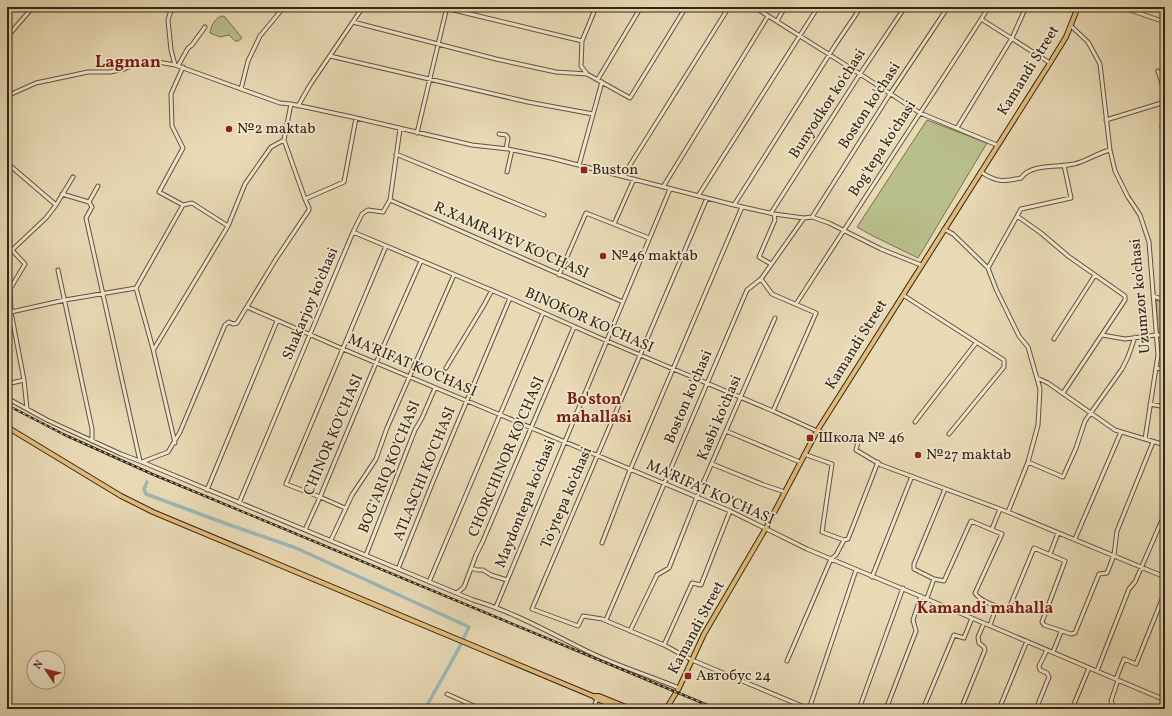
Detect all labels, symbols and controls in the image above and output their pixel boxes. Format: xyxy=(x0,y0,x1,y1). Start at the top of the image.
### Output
street label: Kamandi Street xyxy=(993,22,1065,120)
street label: Bunyodkor ko'chasi xyxy=(785,45,871,163)
district label: Lagman xyxy=(95,51,161,74)
street label: Boston ko'chasi xyxy=(834,58,906,154)
street label: Bog'tepa ko'chasi xyxy=(844,97,922,201)
place label: №2 maktab xyxy=(237,119,315,140)
marker: №2 maktab xyxy=(224,124,234,134)
place label: Buston xyxy=(592,160,638,181)
marker: Buston xyxy=(579,165,589,175)
street label: R.XAMRAYEV KO'CHASI xyxy=(430,197,592,285)
street label: Uzumzor ko'chasi xyxy=(1126,238,1156,354)
street label: Shakarjoy ko'chasi xyxy=(278,244,344,364)
place label: №46 maktab xyxy=(611,246,698,267)
marker: №46 maktab xyxy=(598,251,608,261)
street label: BINOKOR KO'CHASI xyxy=(521,283,657,359)
street label: Kamandi Street xyxy=(821,296,893,394)
street label: MA'RIFAT KO'CHASI xyxy=(344,329,480,403)
street label: Boston ko'chasi xyxy=(660,347,718,447)
street label: CHINOR KO'CHASI xyxy=(299,371,369,499)
street label: Kasbi ko'chasi xyxy=(693,372,747,464)
street label: CHORCHINOR KO'CHASI xyxy=(464,373,550,541)
district label: Bo'ston mahallasi xyxy=(556,389,632,429)
street label: BOG'ARIQ KO'CHASI xyxy=(354,397,426,537)
street label: ATLASCHI KO'CHASI xyxy=(388,404,462,544)
place label: Школа № 46 xyxy=(818,428,904,449)
marker: Школа № 46 xyxy=(805,433,815,443)
street label: Maydontepa ko'chasi xyxy=(491,437,561,571)
street label: To'ytepa ko'chasi xyxy=(536,444,598,552)
place label: №27 maktab xyxy=(926,445,1011,466)
marker: №27 maktab xyxy=(913,450,923,460)
street label: MA'RIFAT KO'CHASI xyxy=(643,455,777,531)
street label: Kamandi Street xyxy=(664,578,730,678)
district label: Kamandi mahalla xyxy=(917,598,1053,620)
north arrow xyxy=(26,650,66,690)
text: N xyxy=(31,658,47,673)
place label: Автобус 24 xyxy=(696,666,771,687)
marker: Автобус 24 xyxy=(683,671,693,681)

